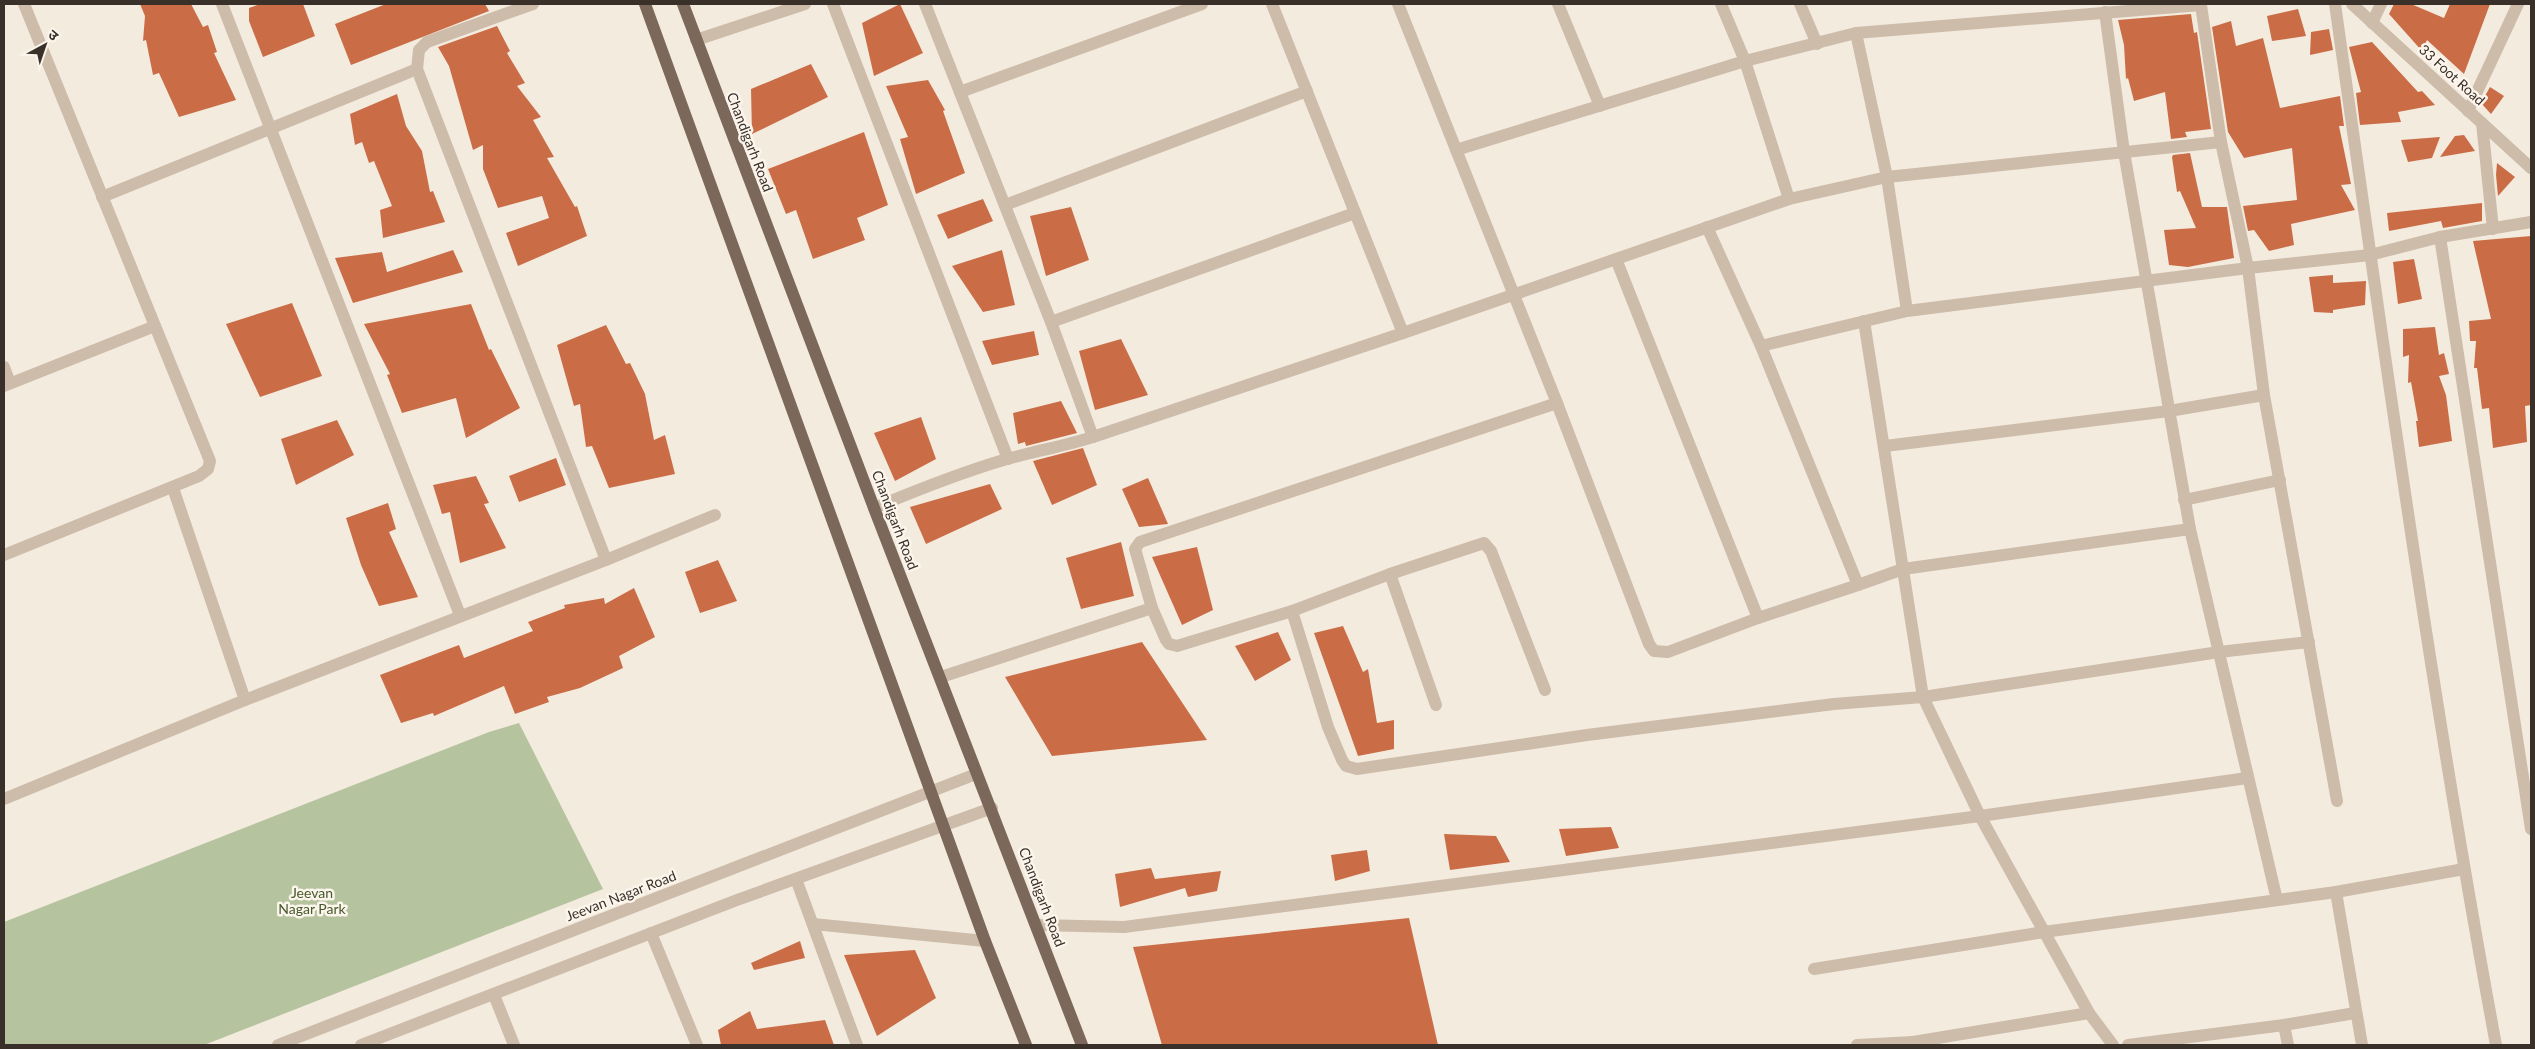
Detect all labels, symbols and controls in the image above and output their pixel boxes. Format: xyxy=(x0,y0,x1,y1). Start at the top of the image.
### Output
north arrow xyxy=(20,20,70,70)
text: उ xyxy=(45,26,63,44)
street label: 33 Foot Road xyxy=(2416,41,2489,109)
street label: Chandigarh Road xyxy=(724,90,777,194)
street label: Chandigarh Road xyxy=(869,468,922,572)
street label: Chandigarh Road xyxy=(1016,845,1069,949)
street label: Jeevan Nagar Road xyxy=(563,867,678,924)
park label: Jeevan Nagar Park xyxy=(278,884,347,917)

